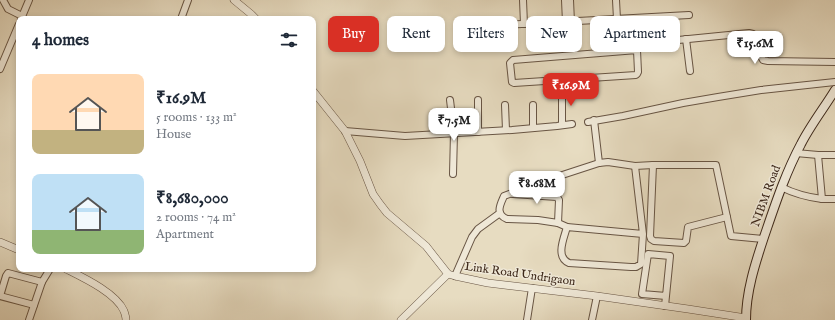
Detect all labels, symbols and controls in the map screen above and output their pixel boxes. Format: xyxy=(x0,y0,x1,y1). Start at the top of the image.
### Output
chip: Buy xyxy=(328,16,379,52)
chip: Rent xyxy=(387,16,445,52)
chip: Filters xyxy=(453,16,518,52)
chip: New xyxy=(526,16,582,52)
chip: Apartment xyxy=(590,16,680,52)
icon: filters xyxy=(278,29,300,51)
text: 4 homes xyxy=(32,30,89,51)
pin: ₹15.6M xyxy=(722,31,788,65)
text: ₹15.6M xyxy=(736,35,774,52)
pin: ₹16.9M xyxy=(538,73,604,107)
text: ₹16.9M xyxy=(552,77,590,94)
text: ₹16.9M xyxy=(156,88,206,109)
icon: home xyxy=(64,90,112,138)
pin: ₹7.5M xyxy=(426,108,482,142)
text: 5 rooms · 133 m² xyxy=(156,109,237,126)
text: ₹7.5M xyxy=(437,112,471,129)
text: House xyxy=(156,126,191,143)
street label: NIBM Road xyxy=(748,163,784,229)
pin: ₹8.68M xyxy=(504,171,570,205)
text: ₹8.68M xyxy=(518,175,556,192)
text: ₹8,680,000 xyxy=(156,188,229,209)
icon: home xyxy=(64,190,112,238)
text: 2 rooms · 74 m² xyxy=(156,209,236,226)
text: Apartment xyxy=(156,226,214,243)
street label: Link Road Undrigaon xyxy=(464,259,577,289)

